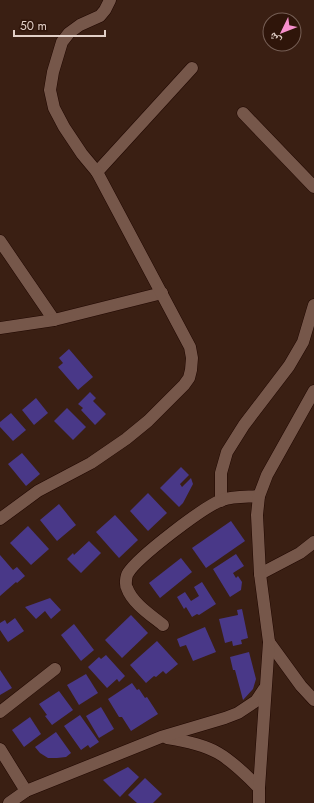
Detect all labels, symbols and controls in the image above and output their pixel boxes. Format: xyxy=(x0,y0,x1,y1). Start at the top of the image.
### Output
scale bar xyxy=(14,12,105,38)
north arrow xyxy=(262,12,302,52)
text: 50 m xyxy=(20,17,47,35)
text: ش xyxy=(265,29,285,49)

